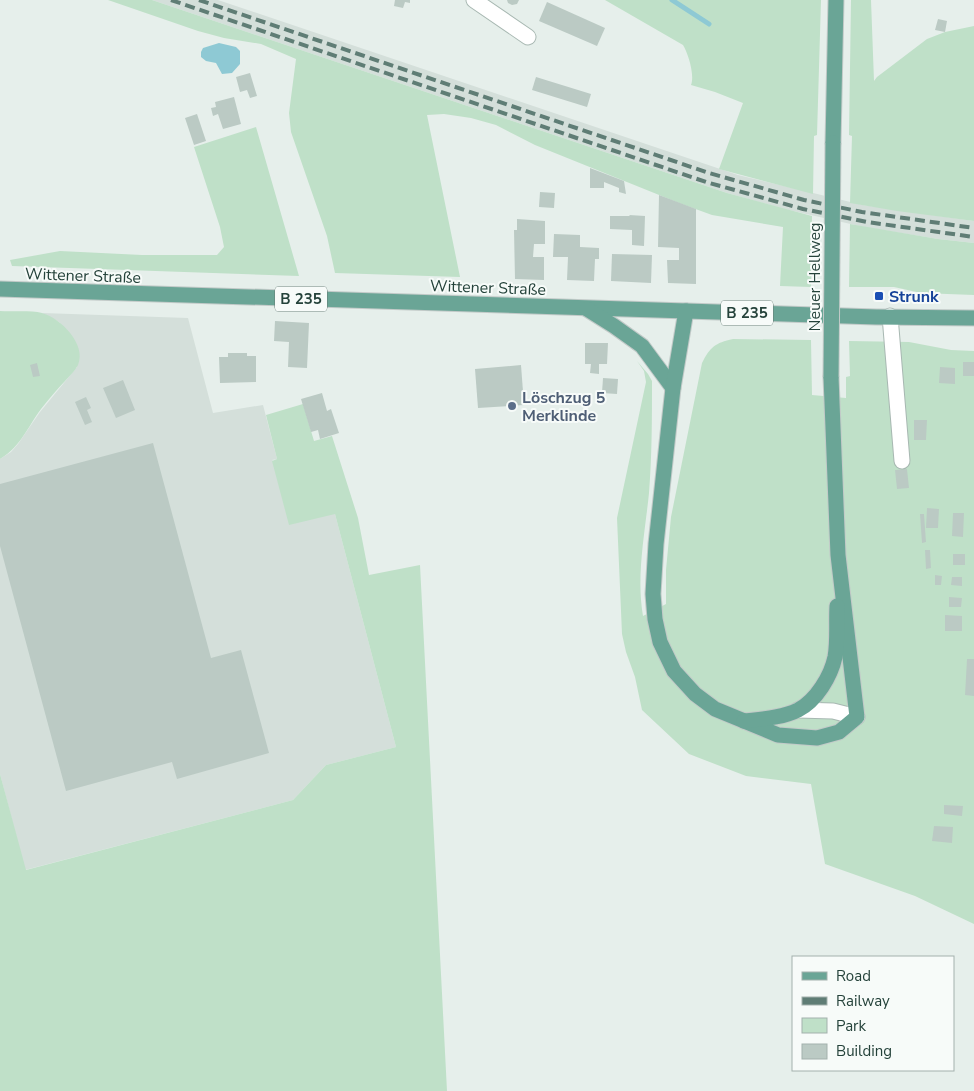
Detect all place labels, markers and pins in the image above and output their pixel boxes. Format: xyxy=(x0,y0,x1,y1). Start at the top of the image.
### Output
place label: Strunk xyxy=(889,286,939,308)
marker: Strunk xyxy=(873,290,885,302)
place label: Löschzug 5 Merklinde xyxy=(522,387,605,427)
marker: Löschzug 5 Merklinde xyxy=(506,400,518,412)

